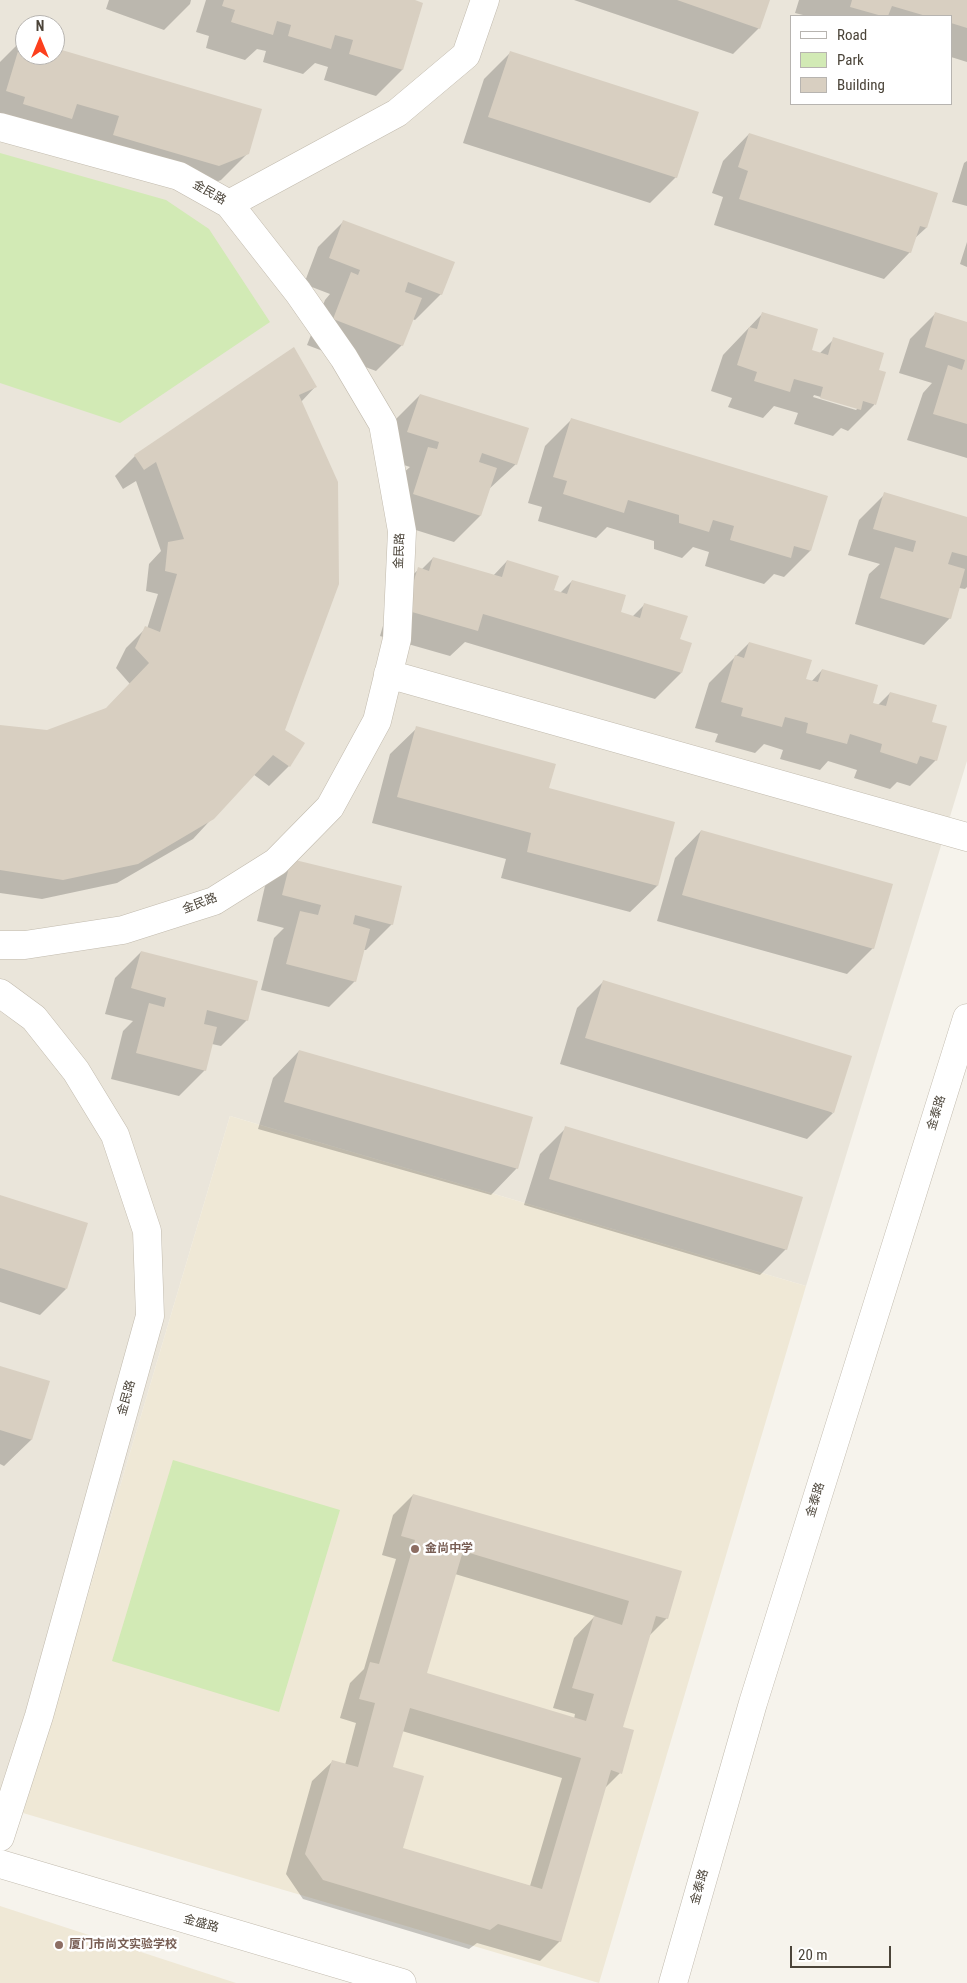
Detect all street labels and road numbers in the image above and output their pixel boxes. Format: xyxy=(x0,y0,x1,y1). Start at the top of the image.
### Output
street label: 金民路 xyxy=(190,178,228,208)
street label: 金民路 xyxy=(392,533,408,569)
street label: 金民路 xyxy=(181,891,219,917)
street label: 金泰路 xyxy=(925,1094,949,1132)
street label: 金民路 xyxy=(115,1379,139,1417)
street label: 金泰路 xyxy=(804,1481,828,1519)
street label: 金泰路 xyxy=(688,1868,712,1906)
street label: 金盛路 xyxy=(182,1912,220,1936)

